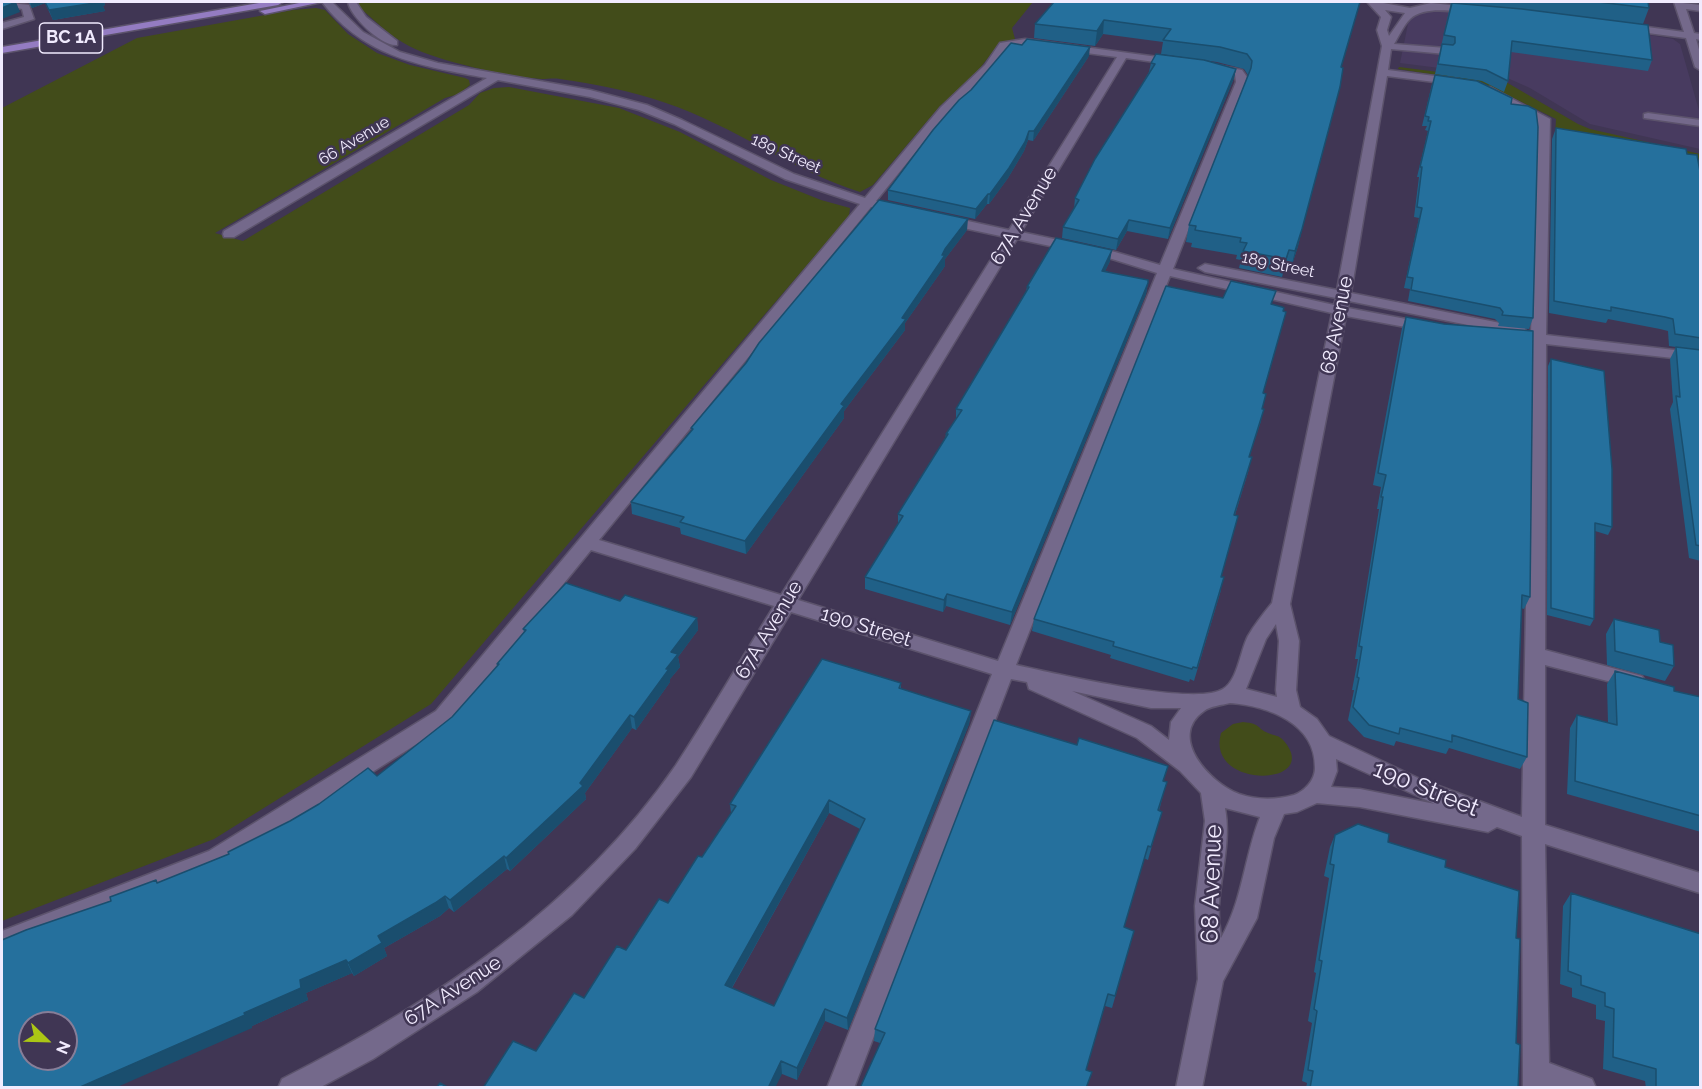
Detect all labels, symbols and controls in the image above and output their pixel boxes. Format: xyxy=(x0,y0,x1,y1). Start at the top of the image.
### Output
road number: BC 1A xyxy=(40,23,103,53)
street label: 66 Avenue xyxy=(315,112,393,170)
street label: 189 Street xyxy=(748,130,824,178)
street label: 67A Avenue xyxy=(985,162,1063,270)
street label: 189 Street xyxy=(1240,248,1316,282)
street label: 68 Avenue xyxy=(1316,274,1358,376)
street label: 67A Avenue xyxy=(730,576,808,684)
street label: 190 Street xyxy=(818,602,914,652)
street label: 190 Street xyxy=(1369,755,1483,823)
street label: 68 Avenue xyxy=(1196,824,1228,944)
street label: 67A Avenue xyxy=(400,951,506,1031)
north arrow xyxy=(18,1011,78,1071)
text: N xyxy=(52,1038,74,1057)

